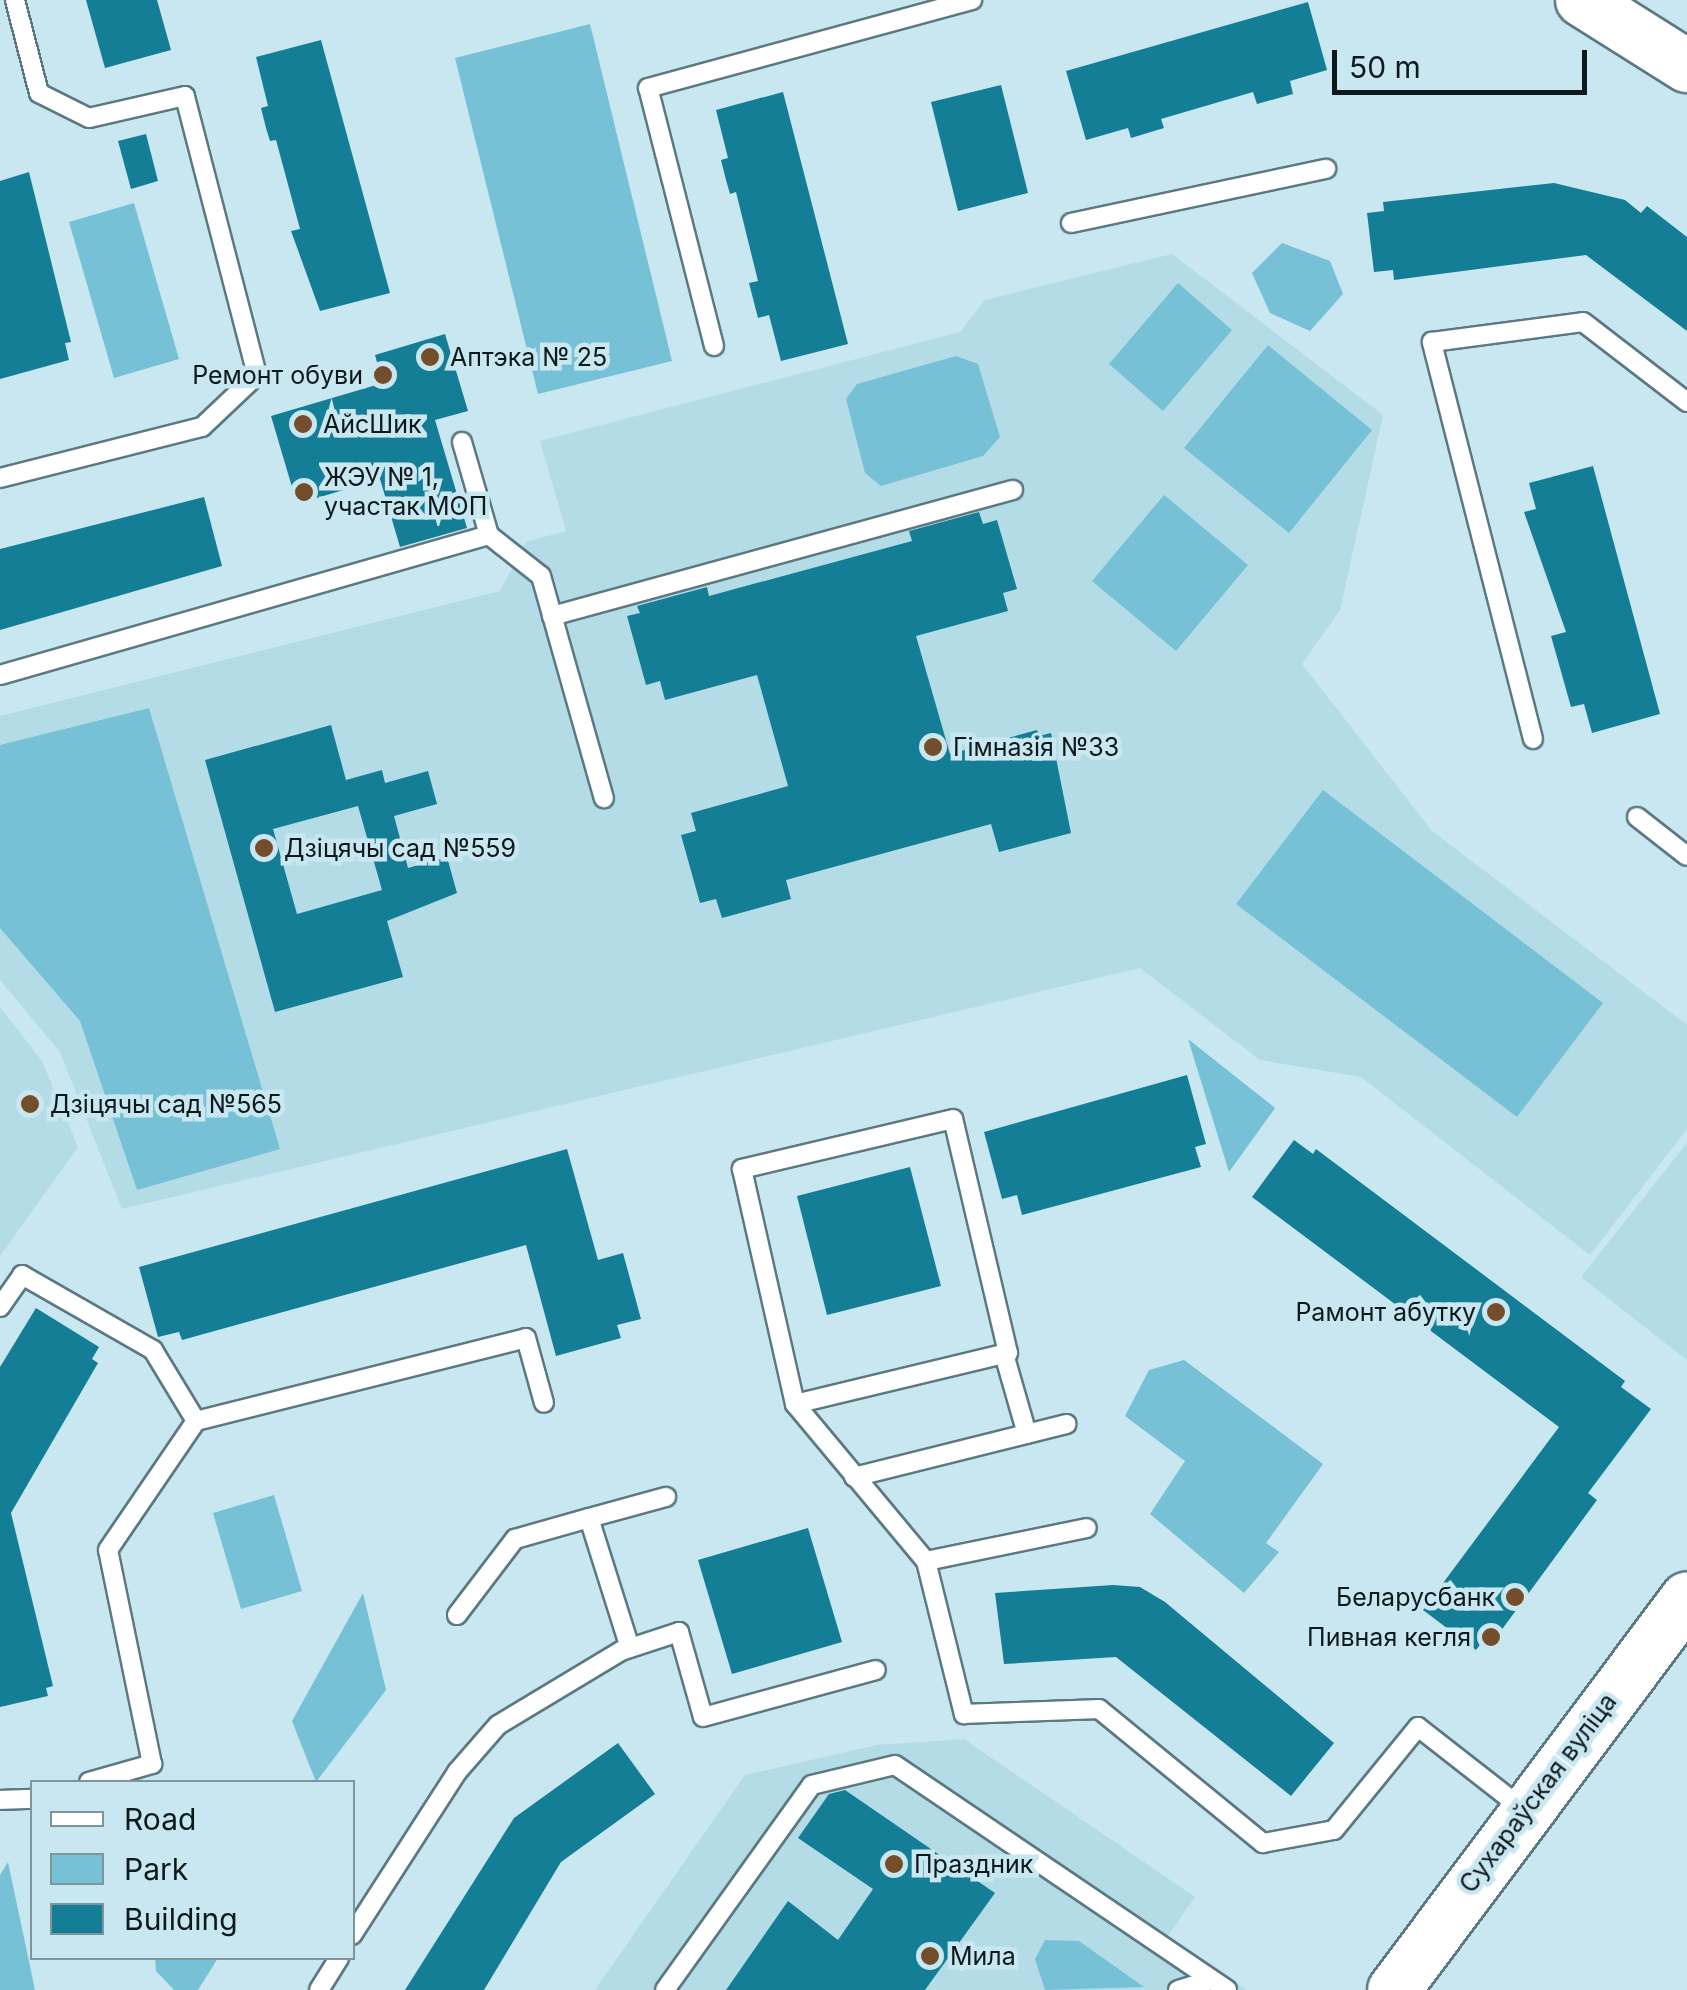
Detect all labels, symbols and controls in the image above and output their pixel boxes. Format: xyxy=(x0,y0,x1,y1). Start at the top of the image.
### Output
scale bar xyxy=(1337,30,1592,92)
text: 50 m xyxy=(1349,49,1421,85)
place label: Аптэка № 25 xyxy=(450,342,607,372)
marker: Аптэка № 25 xyxy=(419,346,441,368)
place label: Ремонт обуви xyxy=(192,360,363,390)
marker: Ремонт обуви xyxy=(372,364,394,386)
place label: АйсШик xyxy=(323,409,422,439)
marker: АйсШик xyxy=(292,413,314,435)
place label: ЖЭУ № 1, участак МОП xyxy=(324,463,487,522)
marker: ЖЭУ № 1, участак МОП xyxy=(293,481,315,503)
place label: Гімназія №33 xyxy=(953,732,1119,762)
marker: Гімназія №33 xyxy=(922,736,944,758)
place label: Дзіцячы сад №559 xyxy=(284,833,516,863)
marker: Дзіцячы сад №559 xyxy=(253,837,275,859)
place label: Дзіцячы сад №565 xyxy=(50,1089,282,1119)
marker: Дзіцячы сад №565 xyxy=(19,1093,41,1115)
place label: Рамонт абутку xyxy=(1295,1297,1476,1327)
marker: Рамонт абутку xyxy=(1485,1301,1507,1323)
place label: Беларусбанк xyxy=(1336,1582,1495,1612)
marker: Беларусбанк xyxy=(1504,1586,1526,1608)
place label: Пивная кегля xyxy=(1307,1622,1471,1652)
marker: Пивная кегля xyxy=(1480,1626,1502,1648)
street label: Сухараўская вуліца xyxy=(1453,1687,1623,1899)
legend xyxy=(30,1780,355,1960)
text: Road xyxy=(124,1801,196,1837)
place label: Праздник xyxy=(914,1849,1033,1879)
text: Park xyxy=(124,1851,188,1887)
marker: Праздник xyxy=(883,1853,905,1875)
text: Building xyxy=(124,1901,238,1937)
place label: Мила xyxy=(950,1941,1016,1971)
marker: Мила xyxy=(919,1945,941,1967)

